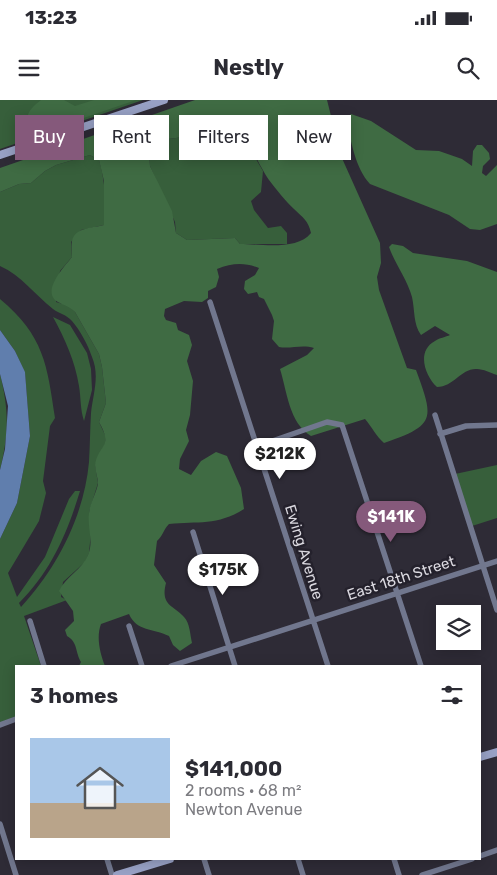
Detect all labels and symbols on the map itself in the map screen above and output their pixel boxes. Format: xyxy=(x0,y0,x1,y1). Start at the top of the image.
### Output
pin: $212K xyxy=(245,438,315,480)
pin: $141K xyxy=(356,500,426,543)
street label: Ewing Avenue xyxy=(281,502,327,602)
street label: East 18th Street xyxy=(345,552,457,604)
pin: $175K xyxy=(188,554,258,596)

